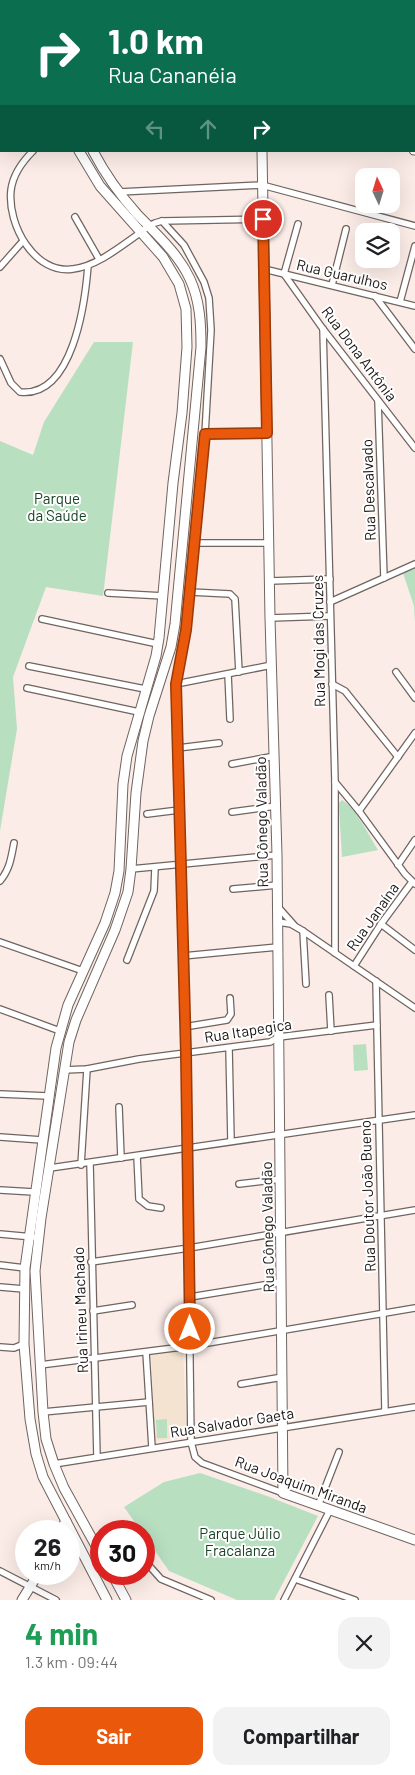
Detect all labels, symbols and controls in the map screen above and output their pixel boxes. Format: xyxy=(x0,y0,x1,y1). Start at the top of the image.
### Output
text: 1.0 km xyxy=(108,19,204,61)
icon: right xyxy=(25,20,90,85)
text: Rua Cananéia xyxy=(108,61,237,87)
icon: left xyxy=(141,115,169,143)
icon: ahead xyxy=(194,115,222,143)
icon: right xyxy=(247,115,275,143)
north arrow xyxy=(355,168,400,212)
map controls xyxy=(355,168,400,268)
pin xyxy=(242,198,284,240)
icon: arrive xyxy=(249,205,277,233)
button: layers xyxy=(355,223,400,268)
street label: Rua Guarulhos xyxy=(295,255,390,293)
street label: Rua Dona Antônia xyxy=(318,302,401,404)
street label: Rua Descalvado xyxy=(357,439,379,541)
park label: Parque da Saúde xyxy=(27,489,87,524)
street label: Rua Mogi das Cruzes xyxy=(308,575,328,707)
street label: Rua Cônego Valadão xyxy=(251,756,271,888)
street label: Rua Janaína xyxy=(342,879,402,954)
street label: Rua Itapegica xyxy=(203,1014,293,1046)
street label: Rua Doutor João Bueno xyxy=(355,1120,379,1272)
street label: Rua Cônego Valadão xyxy=(257,1161,277,1293)
street label: Rua Irineu Machado xyxy=(69,1247,91,1374)
position arrow xyxy=(163,1302,215,1354)
street label: Rua Salvador Gaeta xyxy=(169,1403,295,1441)
street label: Rua Joaquim Miranda xyxy=(233,1452,370,1516)
speed limit sign: 30 xyxy=(90,1520,155,1585)
park label: Parque Júlio Fracalanza xyxy=(199,1524,281,1559)
text: 26 xyxy=(34,1531,61,1561)
text: km/h xyxy=(34,1558,61,1572)
text: 4 min xyxy=(25,1615,98,1651)
button: close xyxy=(338,1617,390,1669)
text: 1.3 km · 09:44 xyxy=(25,1652,118,1671)
button: Sair xyxy=(25,1707,203,1765)
button: Compartilhar xyxy=(213,1707,390,1765)

